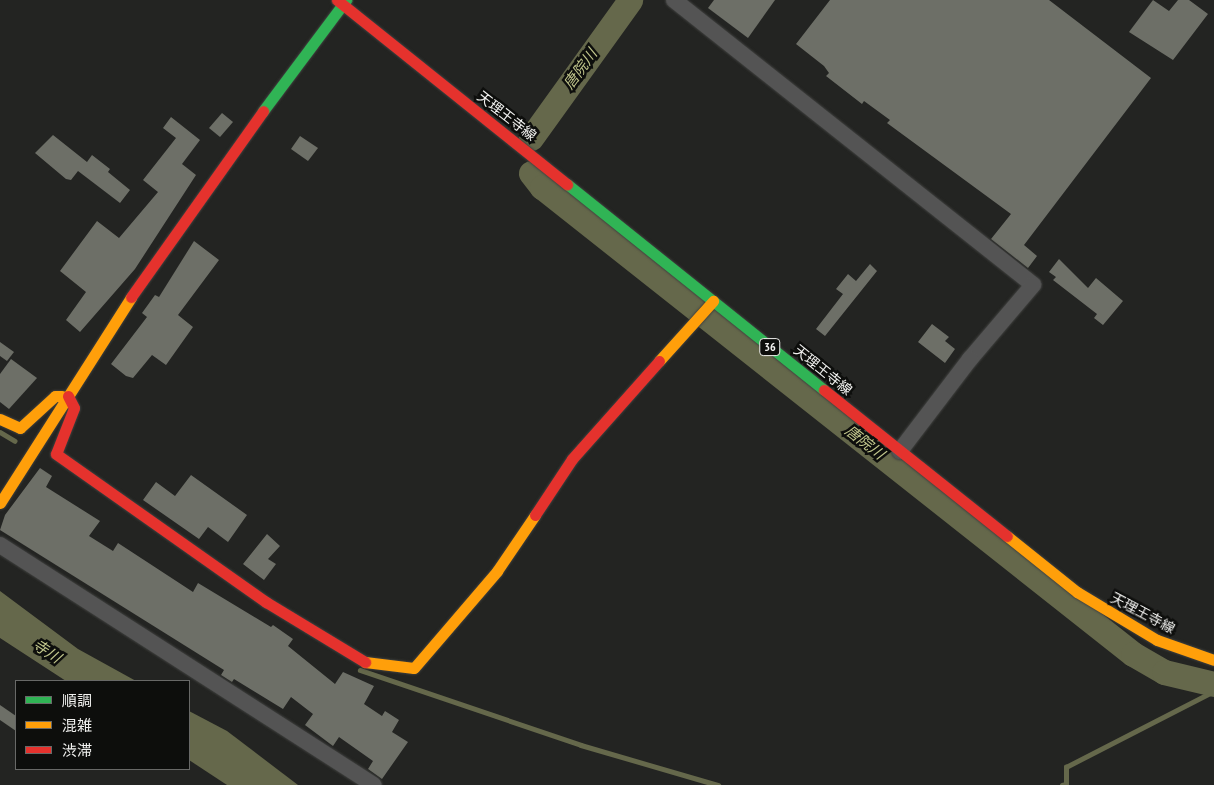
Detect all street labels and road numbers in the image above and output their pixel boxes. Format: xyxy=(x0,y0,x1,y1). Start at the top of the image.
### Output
street label: 天理王寺線 xyxy=(474,88,540,144)
road number: 36 xyxy=(759,338,781,357)
street label: 天理王寺線 xyxy=(791,341,855,399)
street label: 天理王寺線 xyxy=(1108,589,1178,637)

